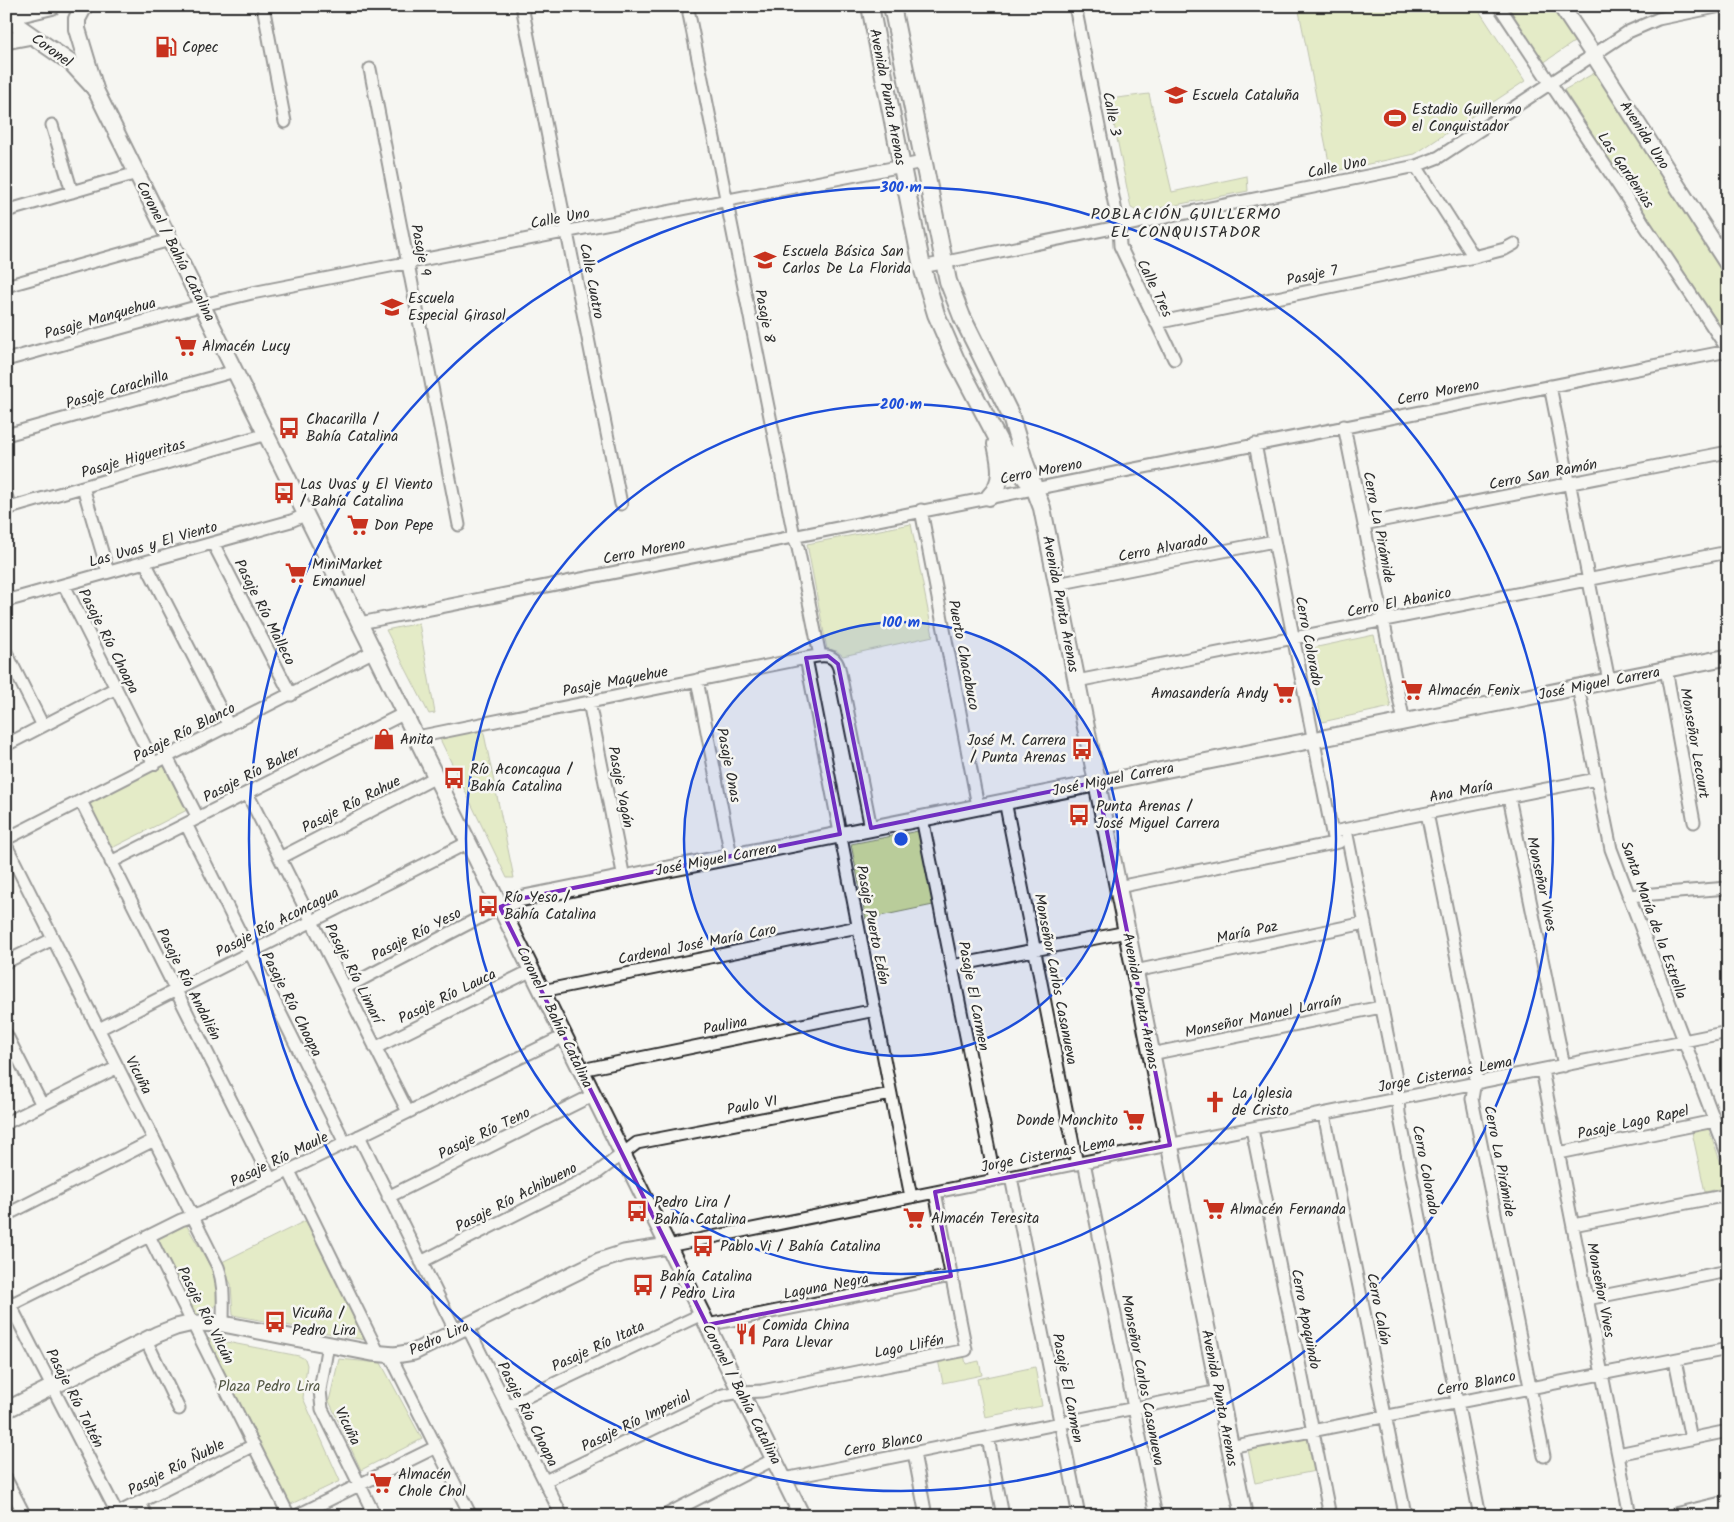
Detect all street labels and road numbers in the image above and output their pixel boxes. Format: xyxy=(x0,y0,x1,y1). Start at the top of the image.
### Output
street label: Avenida Punta Arenas xyxy=(862,27,912,168)
street label: Coronel xyxy=(26,28,77,74)
street label: Calle 3 xyxy=(1095,90,1127,139)
street label: Avenida Uno xyxy=(1613,96,1676,175)
street label: Las Gardenias xyxy=(1591,127,1660,214)
street label: Calle Uno xyxy=(1305,150,1369,186)
street label: Coronel / Bahía Catalina xyxy=(129,177,221,326)
street label: Calle Uno xyxy=(528,201,592,236)
street label: Pasaje 9 xyxy=(403,222,437,279)
street label: Calle Cuatro xyxy=(572,241,610,321)
street label: Calle Tres xyxy=(1130,255,1179,322)
street label: Pasaje 7 xyxy=(1284,259,1341,293)
street label: Pasaje 8 xyxy=(747,287,781,346)
street label: Pasaje Manquehua xyxy=(41,292,159,346)
street label: Pasaje Carachilla xyxy=(63,364,171,416)
street label: Cerro Moreno xyxy=(1395,373,1482,413)
street label: Pasaje Higueritas xyxy=(78,432,189,485)
street label: Cerro Moreno xyxy=(998,452,1085,492)
street label: Cerro San Ramón xyxy=(1487,453,1599,497)
street label: Cerro La Pirámide xyxy=(1355,469,1401,585)
street label: Las Uvas y El Viento xyxy=(86,515,221,575)
street label: Cerro Alvarado xyxy=(1116,528,1210,569)
street label: Cerro Moreno xyxy=(601,532,688,572)
street label: Avenida Punta Arenas xyxy=(1035,534,1085,675)
street label: Pasaje Río Malleco xyxy=(227,555,301,670)
street label: Cerro El Abanico xyxy=(1345,581,1454,625)
street label: Pasaje Río Choapa xyxy=(71,585,145,698)
street label: Cerro Colorado xyxy=(1288,594,1329,688)
street label: Puerto Chacabuco xyxy=(941,598,986,713)
street label: Pasaje Maquehue xyxy=(560,660,670,704)
street label: José Miguel Carrera xyxy=(1536,660,1662,708)
street label: Monseñor Lecourt xyxy=(1672,686,1716,801)
street label: Pasaje Río Blanco xyxy=(129,697,240,769)
street label: Pasaje Onas xyxy=(709,726,747,805)
street label: Pasaje Río Baker xyxy=(199,740,305,810)
street label: Pasaje Yagán xyxy=(600,744,640,830)
street label: José Miguel Carrera xyxy=(1050,756,1176,804)
street label: Pasaje Río Rahue xyxy=(298,770,405,840)
street label: Ana María xyxy=(1427,774,1495,810)
street label: Monseñor Vives xyxy=(1519,834,1563,935)
street label: José Miguel Carrera xyxy=(653,836,779,884)
street label: Santa María de la Estrella xyxy=(1613,838,1693,1003)
street label: Pasaje Puerto Edén xyxy=(849,863,895,987)
street label: Pasaje Río Aconcagua xyxy=(211,881,343,964)
street label: Monseñor Carlos Casanueva xyxy=(1027,891,1083,1067)
street label: Pasaje Río Yeso xyxy=(367,902,466,968)
street label: María Paz xyxy=(1214,915,1281,951)
street label: Cardenal José María Caro xyxy=(616,918,779,972)
street label: Pasaje Río Limarí xyxy=(318,919,390,1030)
street label: Pasaje Río Andalién xyxy=(149,924,227,1045)
street label: Avenida Punta Arenas xyxy=(1115,931,1165,1072)
street label: Pasaje El Carmen xyxy=(951,939,995,1053)
street label: Coronel / Bahía Catalina xyxy=(509,942,599,1093)
street label: Pasaje Río Choapa xyxy=(254,948,328,1061)
street label: Pasaje Río Lauca xyxy=(394,963,501,1031)
street label: Monseñor Manuel Larraín xyxy=(1183,989,1344,1045)
street label: Paulina xyxy=(701,1010,749,1042)
street label: Jorge Cisternas Lema xyxy=(1376,1050,1514,1100)
street label: Vicuña xyxy=(118,1052,158,1099)
street label: Paulo VI xyxy=(725,1089,780,1123)
street label: Pasaje Lago Rapel xyxy=(1575,1099,1692,1147)
street label: Pasaje Río Teno xyxy=(434,1101,535,1167)
street label: Cerro La Pirámide xyxy=(1476,1103,1522,1219)
street label: Cerro Colorado xyxy=(1405,1123,1446,1217)
street label: Pasaje Río Maule xyxy=(226,1126,333,1194)
street label: Jorge Cisternas Lema xyxy=(979,1130,1117,1180)
street label: Pasaje Río Achibueno xyxy=(451,1157,582,1239)
street label: Monseñor Vives xyxy=(1579,1241,1621,1340)
street label: Pasaje Río Vilcún xyxy=(170,1262,240,1369)
street label: Laguna Negra xyxy=(781,1267,871,1307)
street label: Cerro Apoquindo xyxy=(1284,1267,1327,1372)
street label: Cerro Calán xyxy=(1359,1271,1397,1347)
street label: Monseñor Carlos Casanueva xyxy=(1114,1292,1170,1468)
street label: Pedro Lira xyxy=(405,1315,473,1363)
street label: Pasaje Río Itata xyxy=(548,1315,649,1379)
street label: Coronel / Bahía Catalina xyxy=(695,1320,787,1469)
street label: Lago Llifén xyxy=(872,1328,946,1366)
street label: Avenida Punta Arenas xyxy=(1194,1328,1244,1469)
street label: Pasaje El Carmen xyxy=(1045,1331,1089,1445)
street label: Pasaje Río Toltén xyxy=(39,1344,110,1453)
street label: Pasaje Río Choapa xyxy=(490,1358,564,1471)
street label: Cerro Blanco xyxy=(1435,1365,1518,1403)
street label: Pasaje Río Imperial xyxy=(577,1385,696,1459)
street label: Vicuña xyxy=(327,1403,367,1450)
street label: Cerro Blanco xyxy=(842,1426,925,1464)
street label: Pasaje Río Ñuble xyxy=(124,1433,229,1503)

